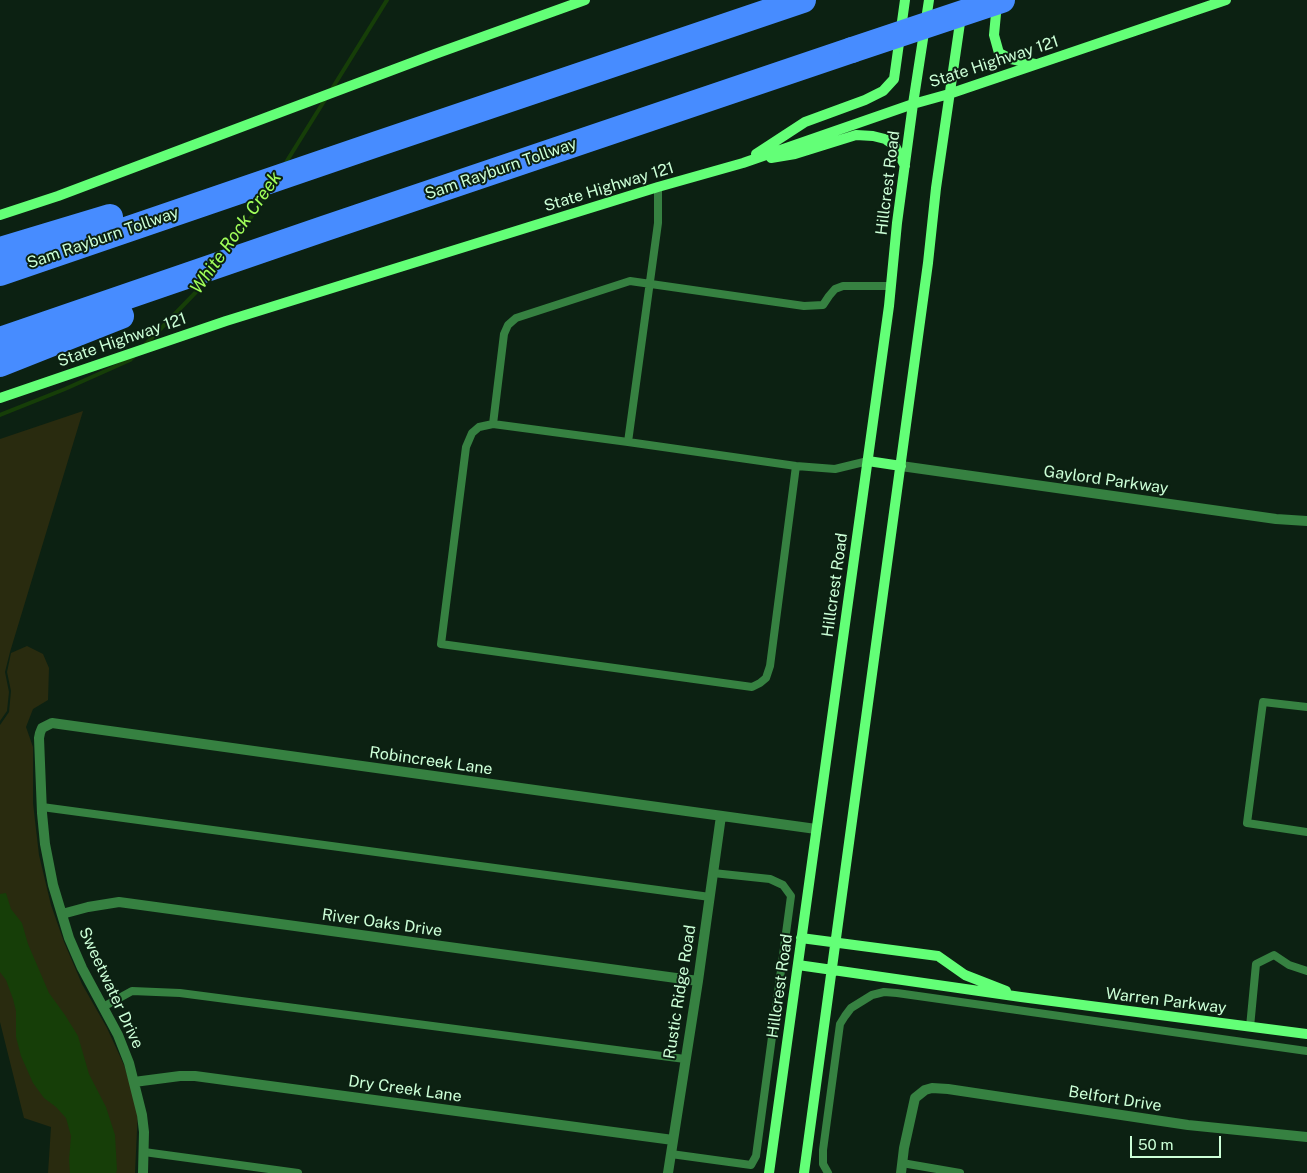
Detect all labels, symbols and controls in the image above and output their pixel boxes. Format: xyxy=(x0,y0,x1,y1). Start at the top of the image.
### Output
street label: State Highway 121 xyxy=(927,32,1061,92)
street label: Hillcrest Road xyxy=(872,130,904,236)
street label: Sam Rayburn Tollway xyxy=(423,134,579,204)
street label: State Highway 121 xyxy=(542,158,676,216)
water label: White Rock Creek xyxy=(186,168,286,298)
street label: Sam Rayburn Tollway xyxy=(25,203,181,273)
street label: State Highway 121 xyxy=(55,309,189,371)
street label: Gaylord Parkway xyxy=(1042,462,1170,498)
street label: Hillcrest Road xyxy=(818,532,852,638)
street label: Robincreek Lane xyxy=(368,743,494,779)
street label: River Oaks Drive xyxy=(321,905,443,941)
street label: Sweetwater Drive xyxy=(75,924,147,1052)
street label: Rustic Ridge Road xyxy=(660,924,700,1060)
street label: Hillcrest Road xyxy=(763,933,797,1039)
street label: Warren Parkway xyxy=(1104,984,1228,1018)
street label: Dry Creek Lane xyxy=(347,1072,463,1106)
street label: Belfort Drive xyxy=(1067,1082,1163,1116)
scale bar xyxy=(1132,1126,1223,1158)
text: 50 m xyxy=(1138,1136,1173,1153)

